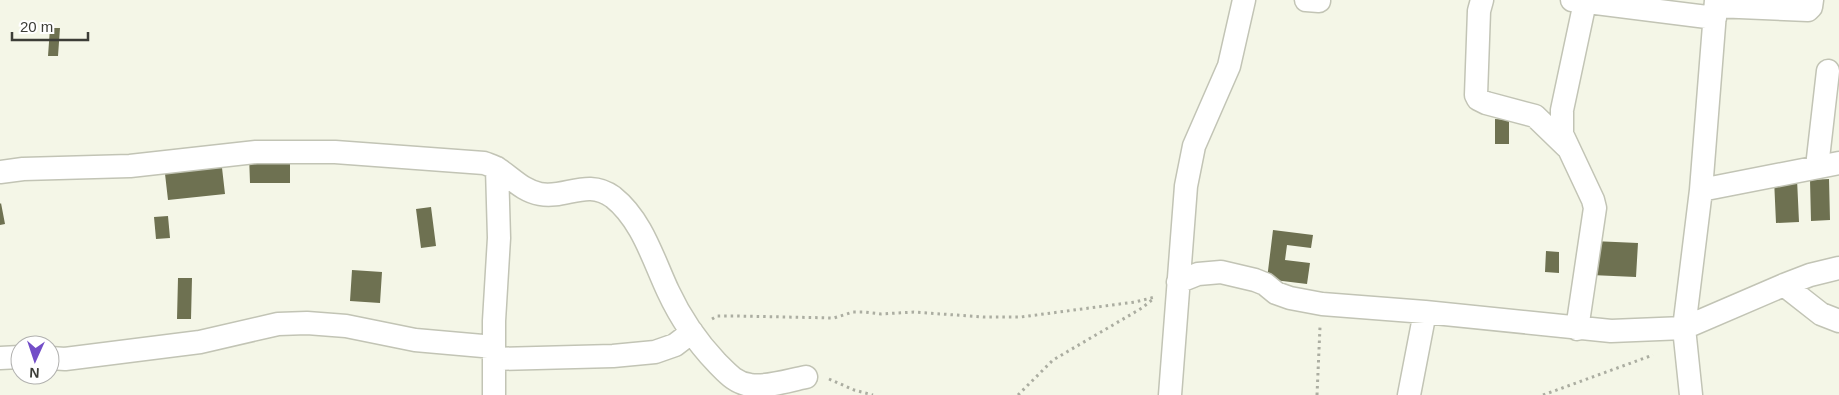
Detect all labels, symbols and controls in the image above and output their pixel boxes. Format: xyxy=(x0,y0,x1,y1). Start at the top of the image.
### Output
scale bar xyxy=(12,10,89,42)
text: 20 m xyxy=(20,18,53,35)
north arrow xyxy=(10,335,60,385)
text: N xyxy=(29,365,40,381)

